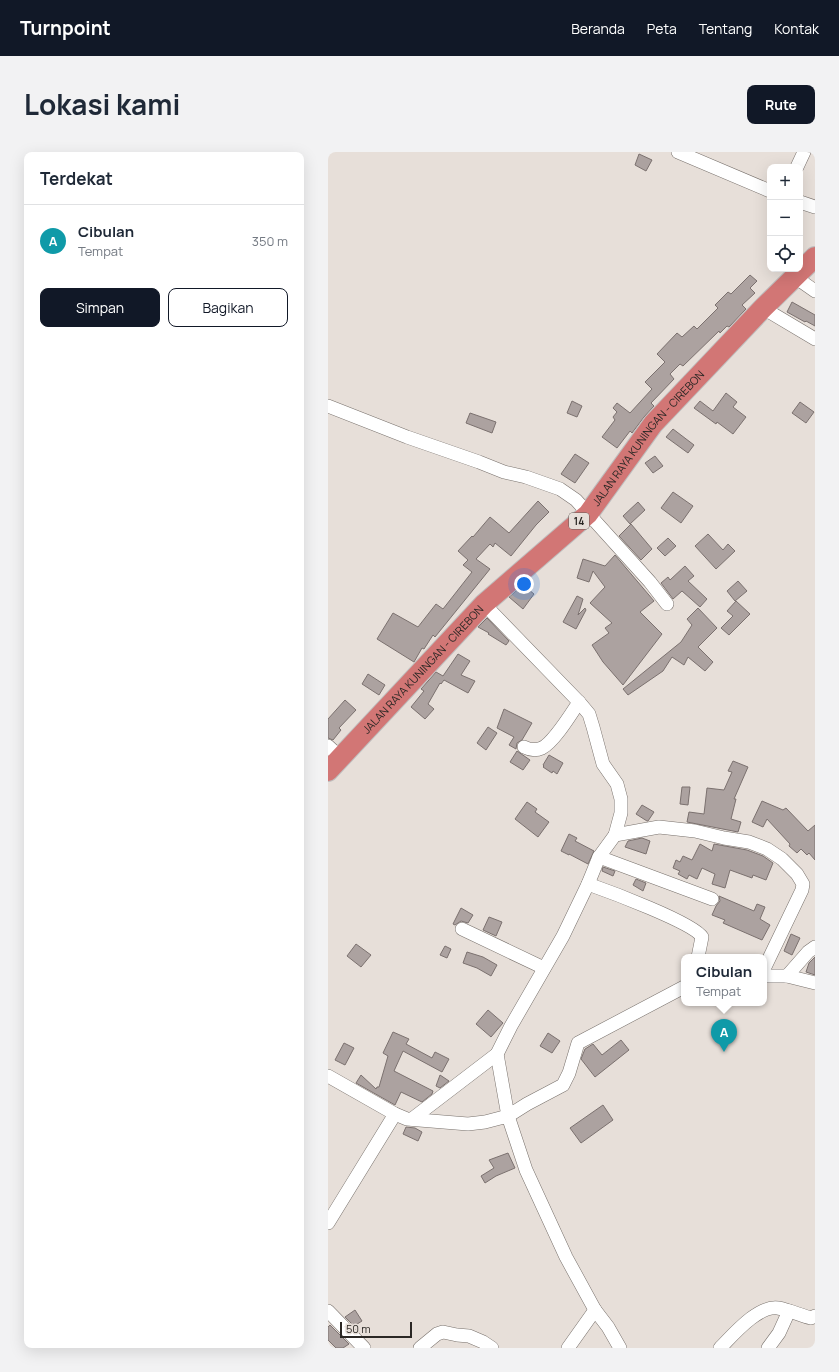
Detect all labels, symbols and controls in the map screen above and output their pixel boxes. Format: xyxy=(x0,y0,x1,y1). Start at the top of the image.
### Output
text: Turnpoint xyxy=(20,15,111,41)
text: Beranda xyxy=(571,19,625,38)
text: Peta xyxy=(647,19,677,38)
text: Tentang xyxy=(699,19,752,38)
text: Kontak xyxy=(774,19,819,38)
text: Lokasi kami xyxy=(24,85,180,123)
button: Rute xyxy=(747,85,815,124)
map controls xyxy=(767,164,803,272)
button: + xyxy=(767,164,803,200)
text: Terdekat xyxy=(40,167,113,190)
button: − xyxy=(767,200,803,236)
text: Cibulan xyxy=(78,221,134,242)
text: A xyxy=(49,232,57,250)
text: 350 m xyxy=(252,232,288,250)
button: locate xyxy=(767,236,803,272)
text: Tempat xyxy=(78,242,123,260)
button: Simpan xyxy=(40,288,160,327)
button: Bagikan xyxy=(168,288,288,327)
street label: JALAN RAYA KUNINGAN - CIREBON xyxy=(588,367,707,509)
road number: 14 xyxy=(569,513,589,529)
your location xyxy=(514,574,534,594)
street label: JALAN RAYA KUNINGAN - CIREBON xyxy=(359,602,486,737)
popup xyxy=(681,954,767,1006)
text: Cibulan xyxy=(696,961,752,982)
text: Tempat xyxy=(696,982,741,1000)
pin: A xyxy=(711,1019,737,1052)
scale bar xyxy=(340,1320,412,1339)
text: 50 m xyxy=(346,1321,371,1336)

